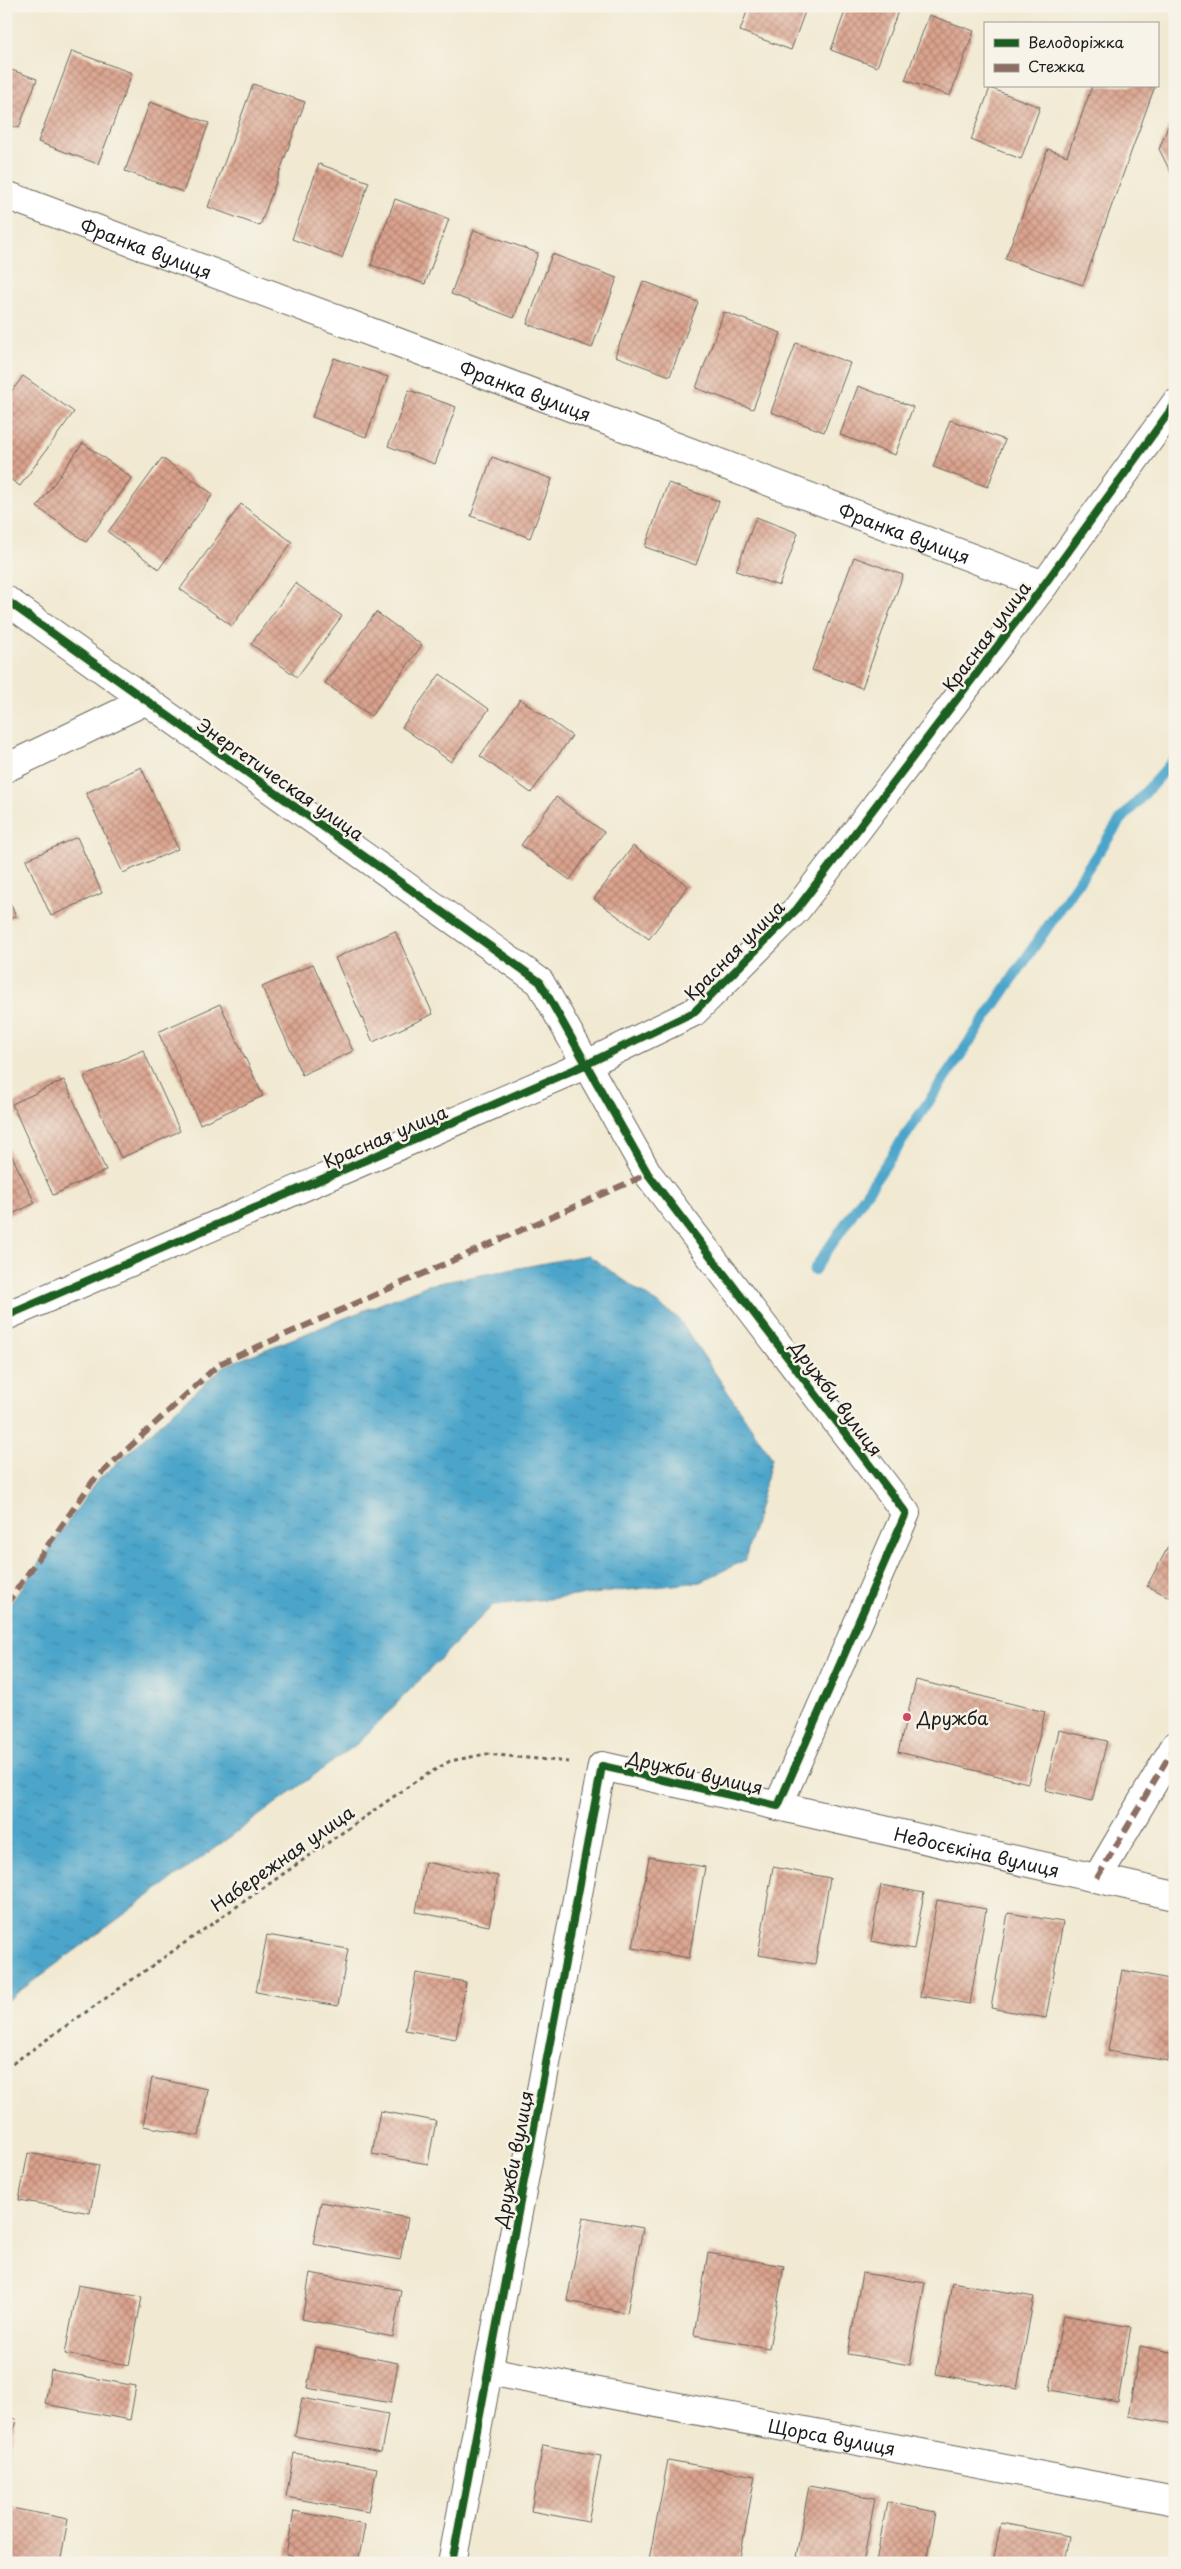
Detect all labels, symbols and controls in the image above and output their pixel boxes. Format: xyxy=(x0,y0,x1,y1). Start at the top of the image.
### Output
legend xyxy=(984,22,1158,88)
text: Велодоріжка xyxy=(1028,30,1124,53)
text: Стежка xyxy=(1028,54,1085,77)
street label: Франка вулиця xyxy=(77,211,216,285)
street label: Франка вулиця xyxy=(456,353,595,427)
street label: Франка вулиця xyxy=(835,496,974,570)
street label: Красная улица xyxy=(935,575,1037,697)
street label: Энергетическая улица xyxy=(192,711,371,847)
street label: Красная улица xyxy=(678,893,791,1006)
street label: Красная улица xyxy=(319,1097,452,1174)
street label: Дружби вулиця xyxy=(784,1334,890,1462)
place label: Дружба xyxy=(916,1704,989,1731)
marker: Дружба xyxy=(901,1711,913,1723)
street label: Дружби вулиця xyxy=(623,1743,766,1801)
street label: Набережная улица xyxy=(205,1798,360,1918)
street label: Недосєкіна вулиця xyxy=(892,1819,1062,1883)
street label: Дружби вулиця xyxy=(486,2088,539,2231)
street label: Щорса вулиця xyxy=(766,2411,898,2461)

